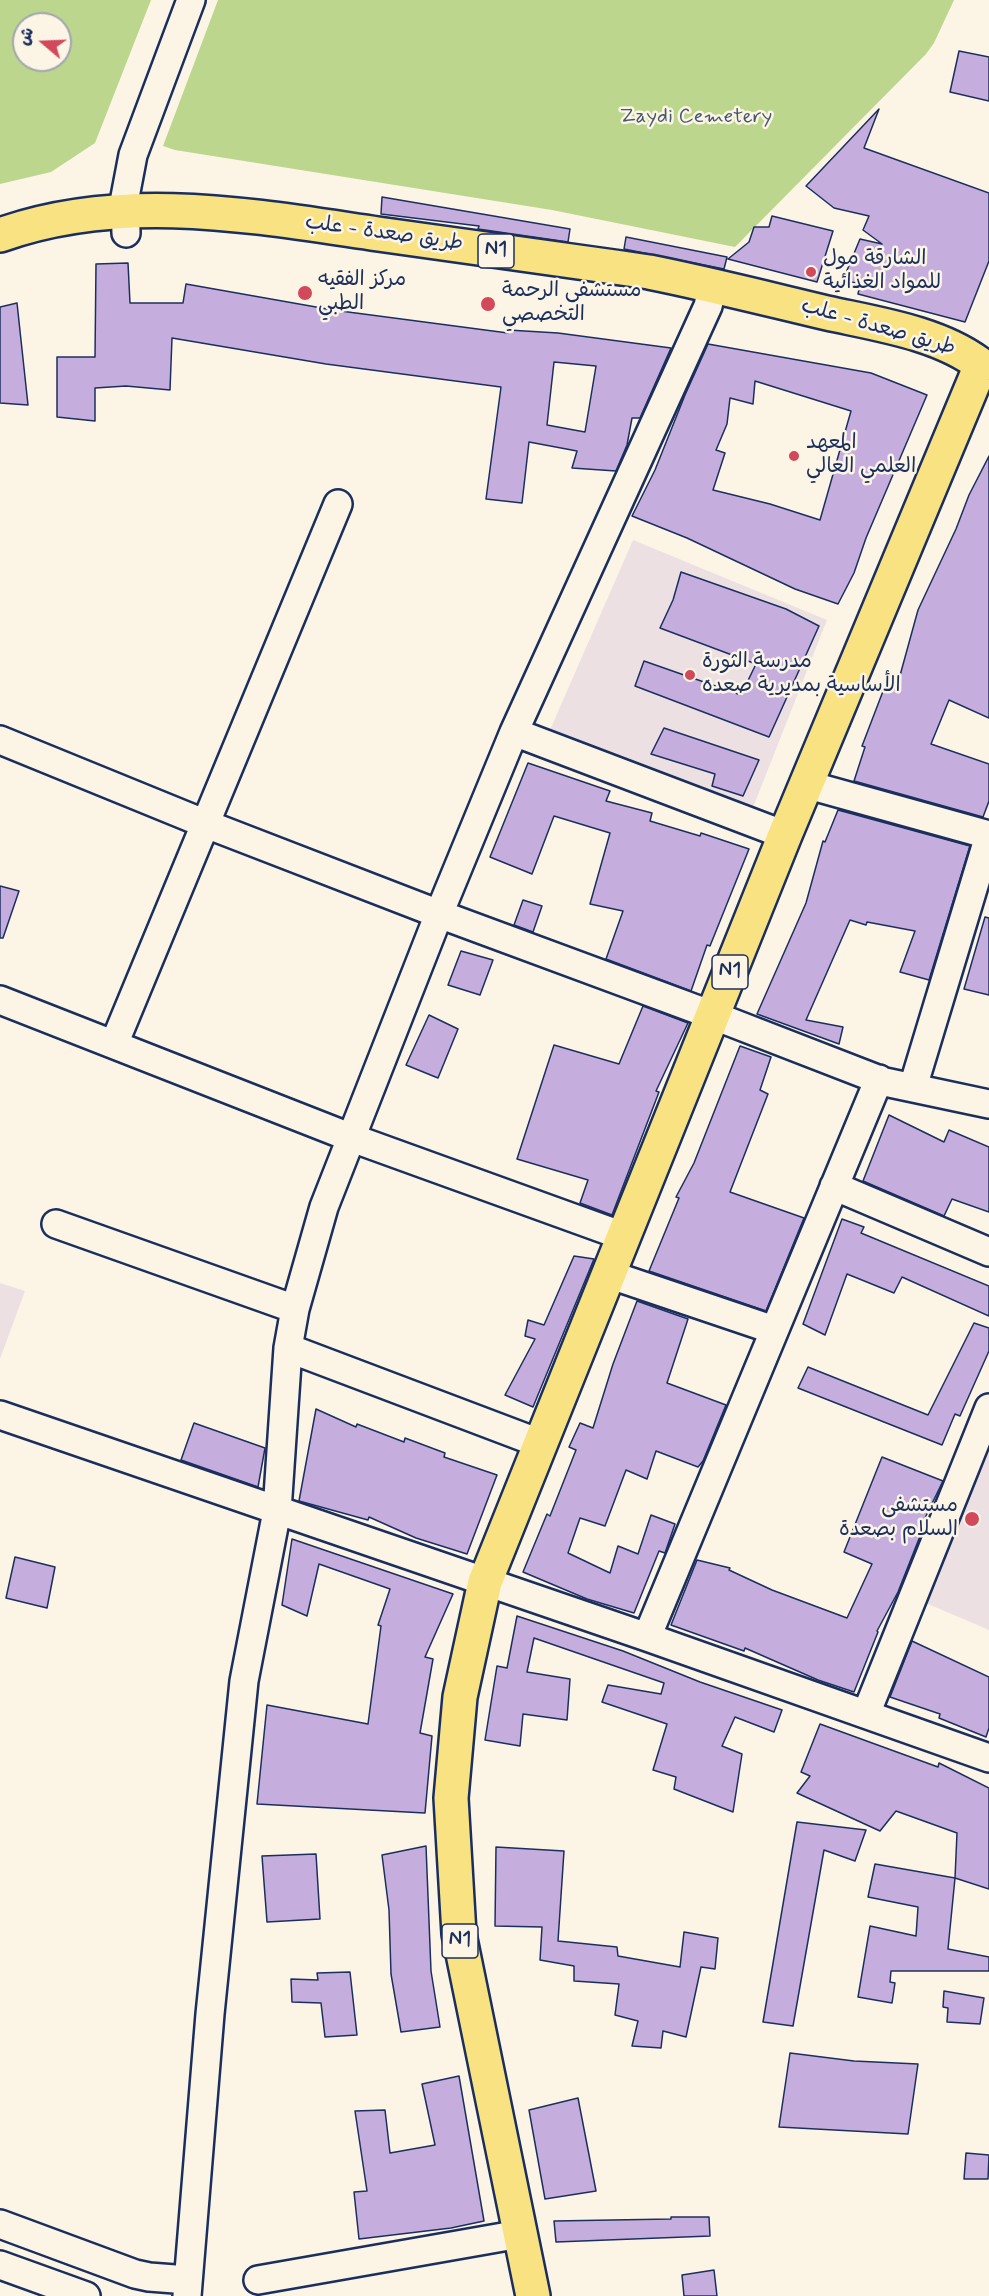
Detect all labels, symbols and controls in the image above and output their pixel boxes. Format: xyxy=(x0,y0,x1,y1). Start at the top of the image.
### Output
north arrow xyxy=(12,12,72,72)
text: ش xyxy=(14,25,39,48)
park label: Zaydi Cemetery xyxy=(620,105,772,131)
street label: طريق صعدة - علب xyxy=(303,210,465,258)
road number: N1 xyxy=(478,234,514,268)
place label: الشارقة مول للمواد الغذائية xyxy=(823,247,941,297)
marker: الشارقة مول للمواد الغذائية xyxy=(804,265,818,279)
place label: مركز الفقيه الطبي xyxy=(318,268,406,318)
place label: مستشفى الرحمة التخصصي xyxy=(502,279,642,329)
marker: مركز الفقيه الطبي xyxy=(296,284,314,302)
street label: طريق صعدة - علب xyxy=(798,294,958,362)
marker: مستشفى الرحمة التخصصي xyxy=(479,295,497,313)
place label: المعهد العلمي العالي xyxy=(806,431,916,481)
marker: المعهد العلمي العالي xyxy=(787,449,801,463)
place label: مدرسة الثورة الأساسية بمديرية صعده xyxy=(702,650,901,700)
marker: مدرسة الثورة الأساسية بمديرية صعده xyxy=(683,668,697,682)
road number: N1 xyxy=(712,955,748,989)
place label: مستشفى السلام بصعدة xyxy=(839,1494,958,1544)
marker: مستشفى السلام بصعدة xyxy=(963,1510,981,1528)
road number: N1 xyxy=(442,1924,478,1958)

